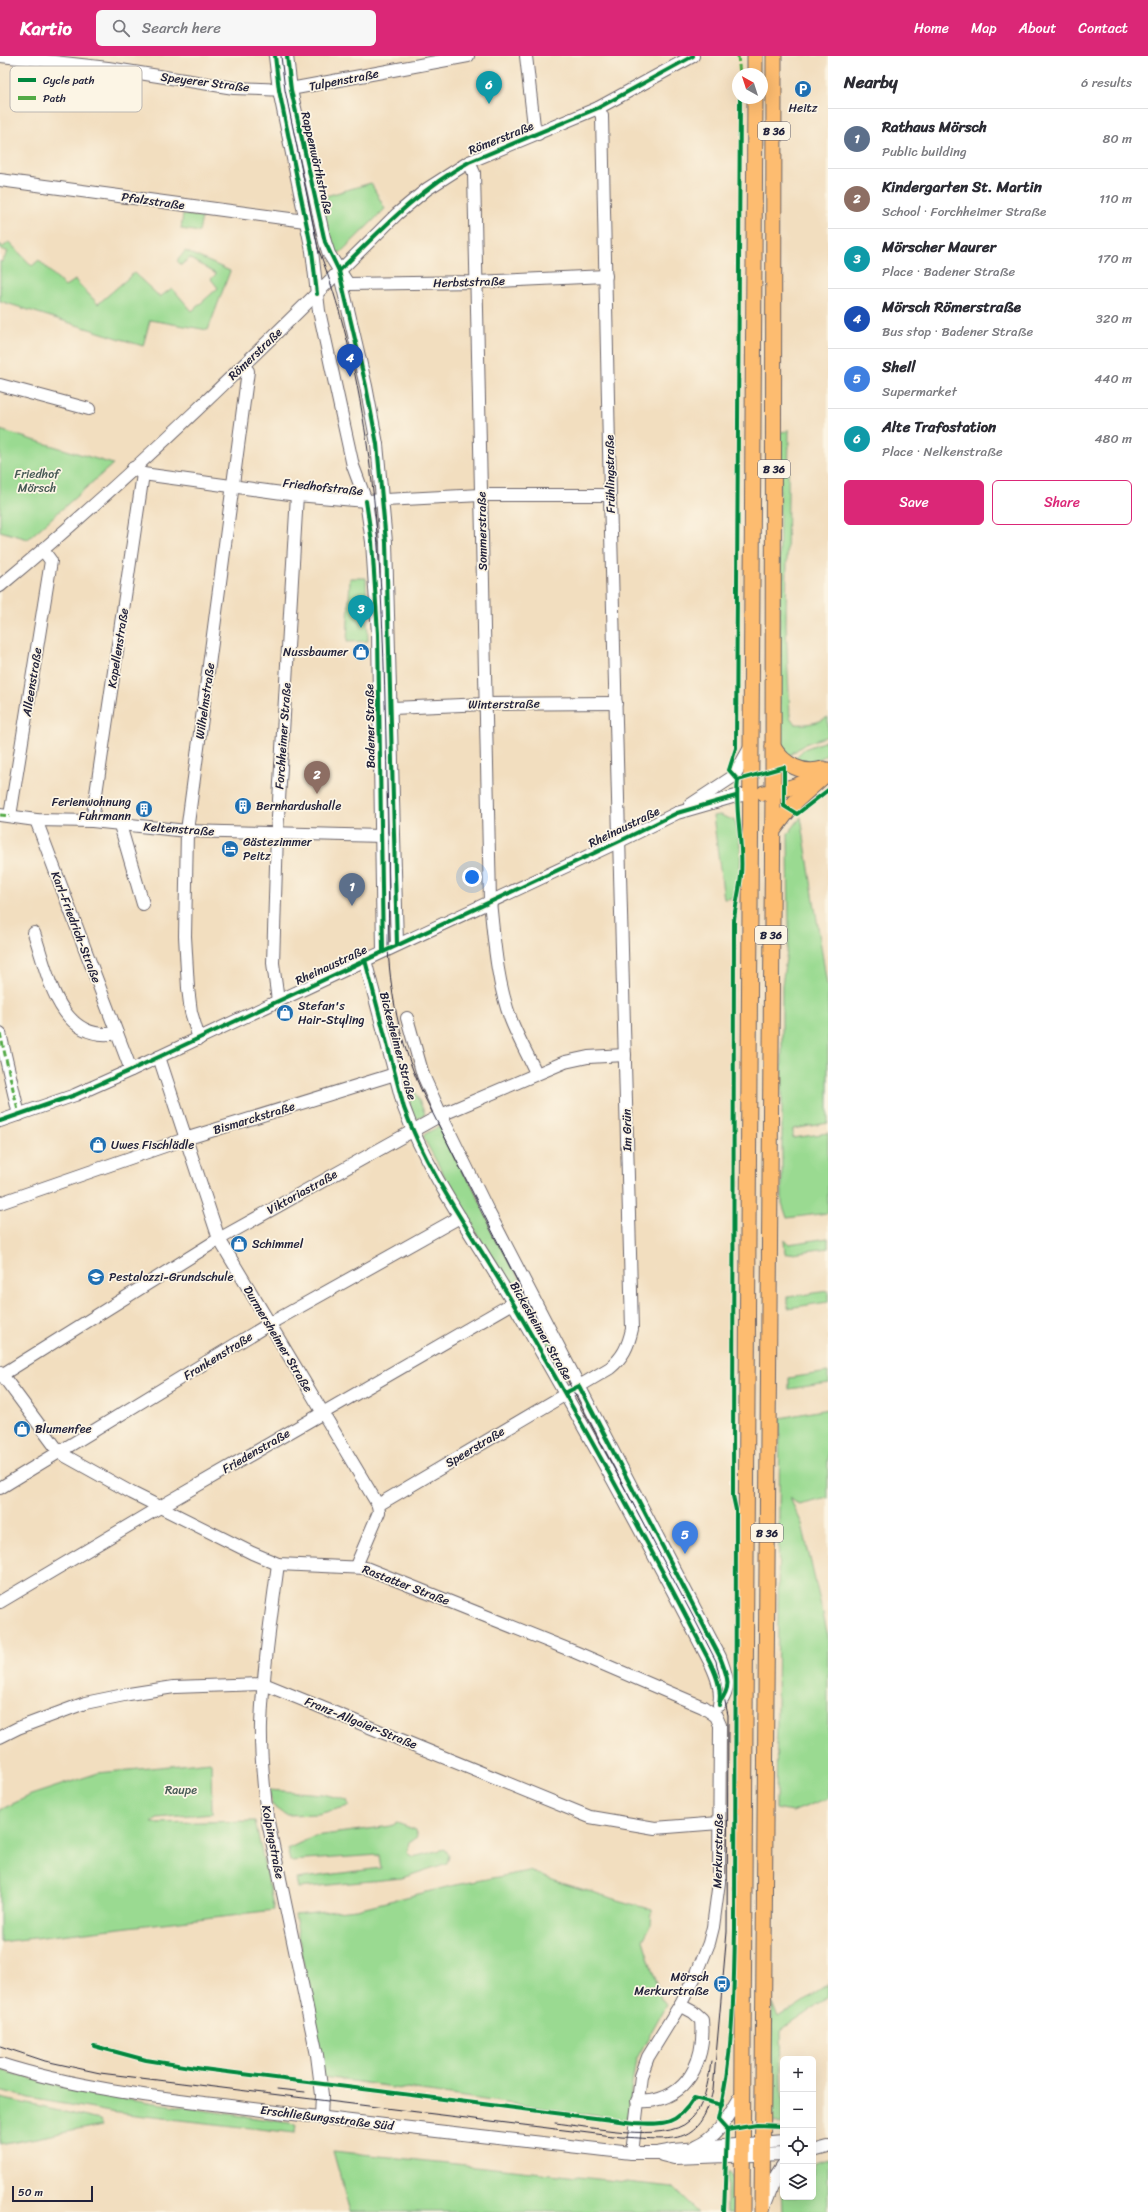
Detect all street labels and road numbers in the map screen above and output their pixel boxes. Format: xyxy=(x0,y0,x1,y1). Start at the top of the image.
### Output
street label: Tulpenstraße xyxy=(307,62,381,98)
street label: Speyerer Straße xyxy=(159,66,251,98)
street label: Rappenwörthstraße xyxy=(294,109,340,217)
street label: Römerstraße xyxy=(465,115,537,161)
road number: B 36 xyxy=(758,122,790,140)
street label: Pfalzstraße xyxy=(120,186,186,216)
street label: Herbststraße xyxy=(433,270,505,294)
street label: Römerstraße xyxy=(223,322,288,386)
street label: Frühlingstraße xyxy=(598,434,622,513)
road number: B 36 xyxy=(758,460,790,478)
street label: Friedhofstraße xyxy=(282,472,364,502)
street label: Sommerstraße xyxy=(470,491,494,571)
street label: Kapellenstraße xyxy=(101,606,135,690)
street label: Alleenstraße xyxy=(16,646,48,719)
street label: Wilhelmstraße xyxy=(189,661,221,741)
street label: Forchheimer Straße xyxy=(268,682,298,790)
street label: Badener Straße xyxy=(358,684,382,768)
street label: Winterstraße xyxy=(468,692,540,716)
street label: Rheinaustraße xyxy=(585,800,664,854)
street label: Keltenstraße xyxy=(143,816,215,842)
street label: Karl-Friedrich-Straße xyxy=(45,868,107,986)
road number: B 36 xyxy=(755,926,787,944)
street label: Rheinaustraße xyxy=(291,939,371,991)
street label: Bickesheimer Straße xyxy=(373,989,423,1103)
street label: Bismarckstraße xyxy=(210,1095,298,1141)
street label: Im Grün xyxy=(616,1108,638,1152)
street label: Viktoriastraße xyxy=(262,1163,342,1221)
street label: Bickesheimer Straße xyxy=(504,1277,578,1385)
street label: Durmersheimer Straße xyxy=(237,1281,319,1397)
street label: Frankenstraße xyxy=(179,1326,257,1386)
street label: Speerstraße xyxy=(441,1420,509,1474)
street label: Friedenstraße xyxy=(218,1423,294,1479)
road number: B 36 xyxy=(751,1524,783,1542)
street label: Rastatter Straße xyxy=(359,1558,453,1612)
street label: Franz-Allgaier-Straße xyxy=(301,1690,421,1756)
street label: Kolpingstraße xyxy=(255,1803,291,1881)
street label: Merkurstraße xyxy=(706,1813,730,1889)
street label: Erschließungsstraße Süd xyxy=(259,2099,397,2137)

